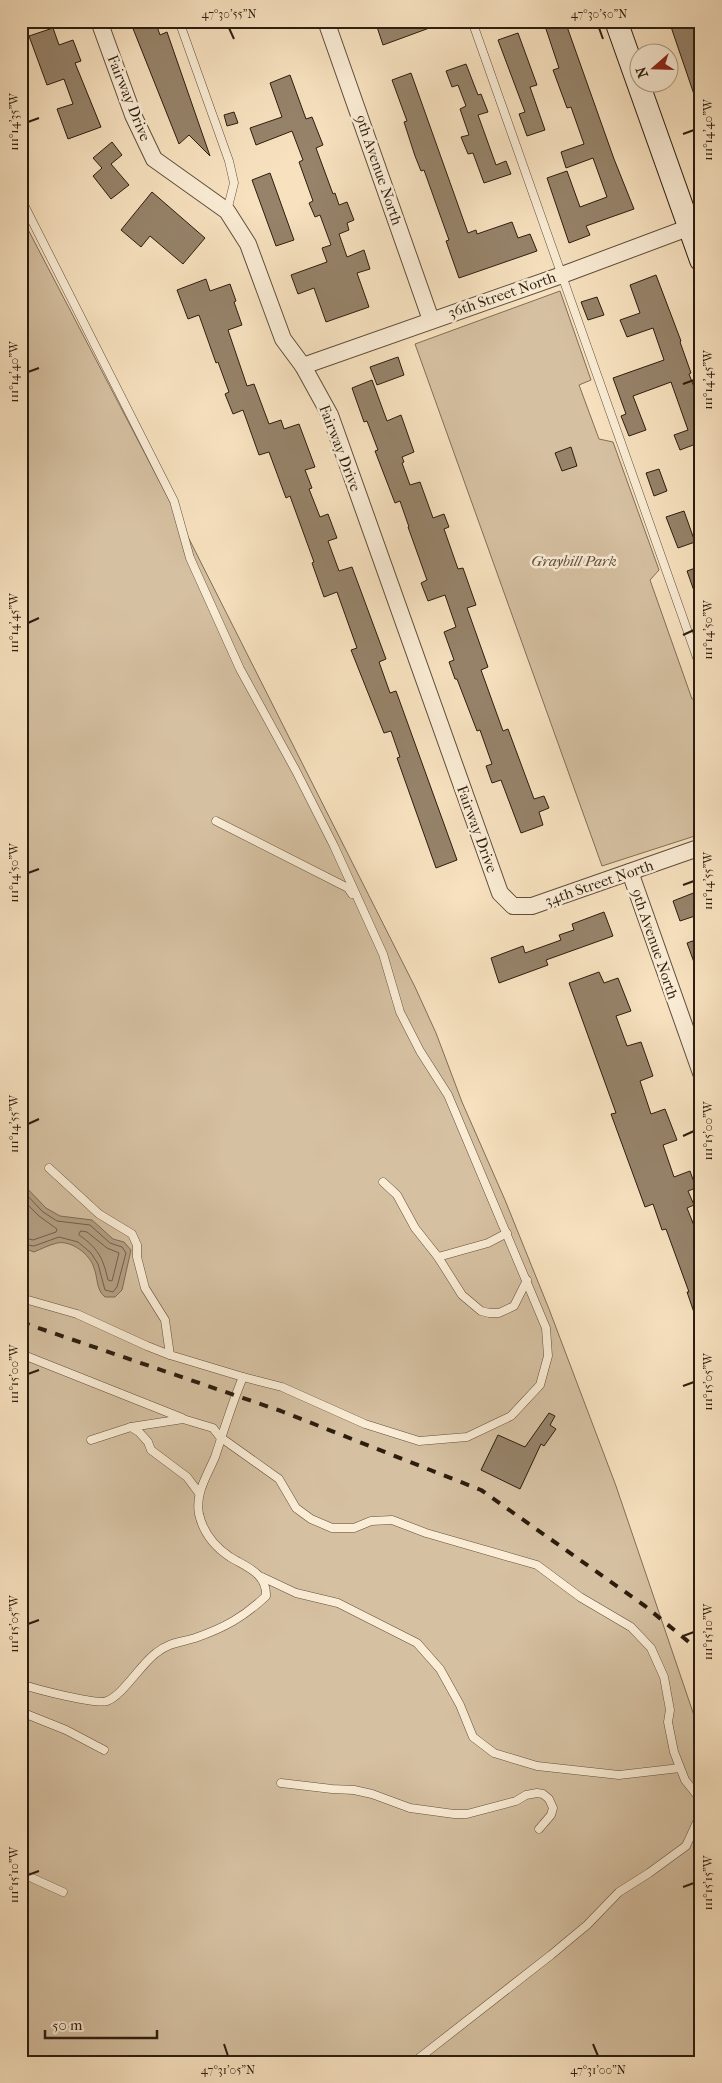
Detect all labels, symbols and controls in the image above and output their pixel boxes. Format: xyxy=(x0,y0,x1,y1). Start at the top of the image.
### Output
text: 47°30'55"N xyxy=(201,7,257,21)
text: 47°30'50"N xyxy=(571,7,627,21)
north arrow xyxy=(630,42,680,92)
street label: Fairway Drive xyxy=(104,52,155,144)
text: N xyxy=(632,64,652,80)
text: 111°14'35"W xyxy=(7,92,21,151)
text: 111°14'40"W xyxy=(701,98,715,161)
street label: 9th Avenue North xyxy=(352,113,406,228)
street label: 36th Street North xyxy=(446,268,559,322)
text: 111°14'40"W xyxy=(7,340,21,403)
text: 111°14'45"W xyxy=(701,349,715,410)
street label: Fairway Drive xyxy=(315,402,365,494)
park label: Graybill Park xyxy=(531,552,617,570)
text: 111°14'45"W xyxy=(7,592,21,653)
text: 111°14'50"W xyxy=(701,599,715,660)
street label: Fairway Drive xyxy=(453,783,501,876)
text: 111°14'50"W xyxy=(7,842,21,903)
text: 111°14'55"W xyxy=(701,851,715,910)
street label: 34th Street North xyxy=(542,856,656,910)
street label: 9th Avenue North xyxy=(628,887,682,1002)
text: 111°14'55"W xyxy=(7,1094,21,1153)
text: 111°15'00"W xyxy=(701,1100,715,1160)
text: 111°15'00"W xyxy=(7,1343,21,1403)
text: 111°15'05"W xyxy=(701,1352,715,1411)
text: 111°15'05"W xyxy=(7,1594,21,1653)
text: 111°15'10"W xyxy=(701,1603,715,1660)
text: 111°15'10"W xyxy=(7,1846,21,1903)
text: 111°15'15"W xyxy=(701,1854,715,1911)
scale bar xyxy=(45,2008,158,2040)
text: 50 m xyxy=(52,2016,83,2034)
text: 47°31'05"N xyxy=(201,2063,255,2077)
text: 47°31'00"N xyxy=(570,2063,626,2077)

